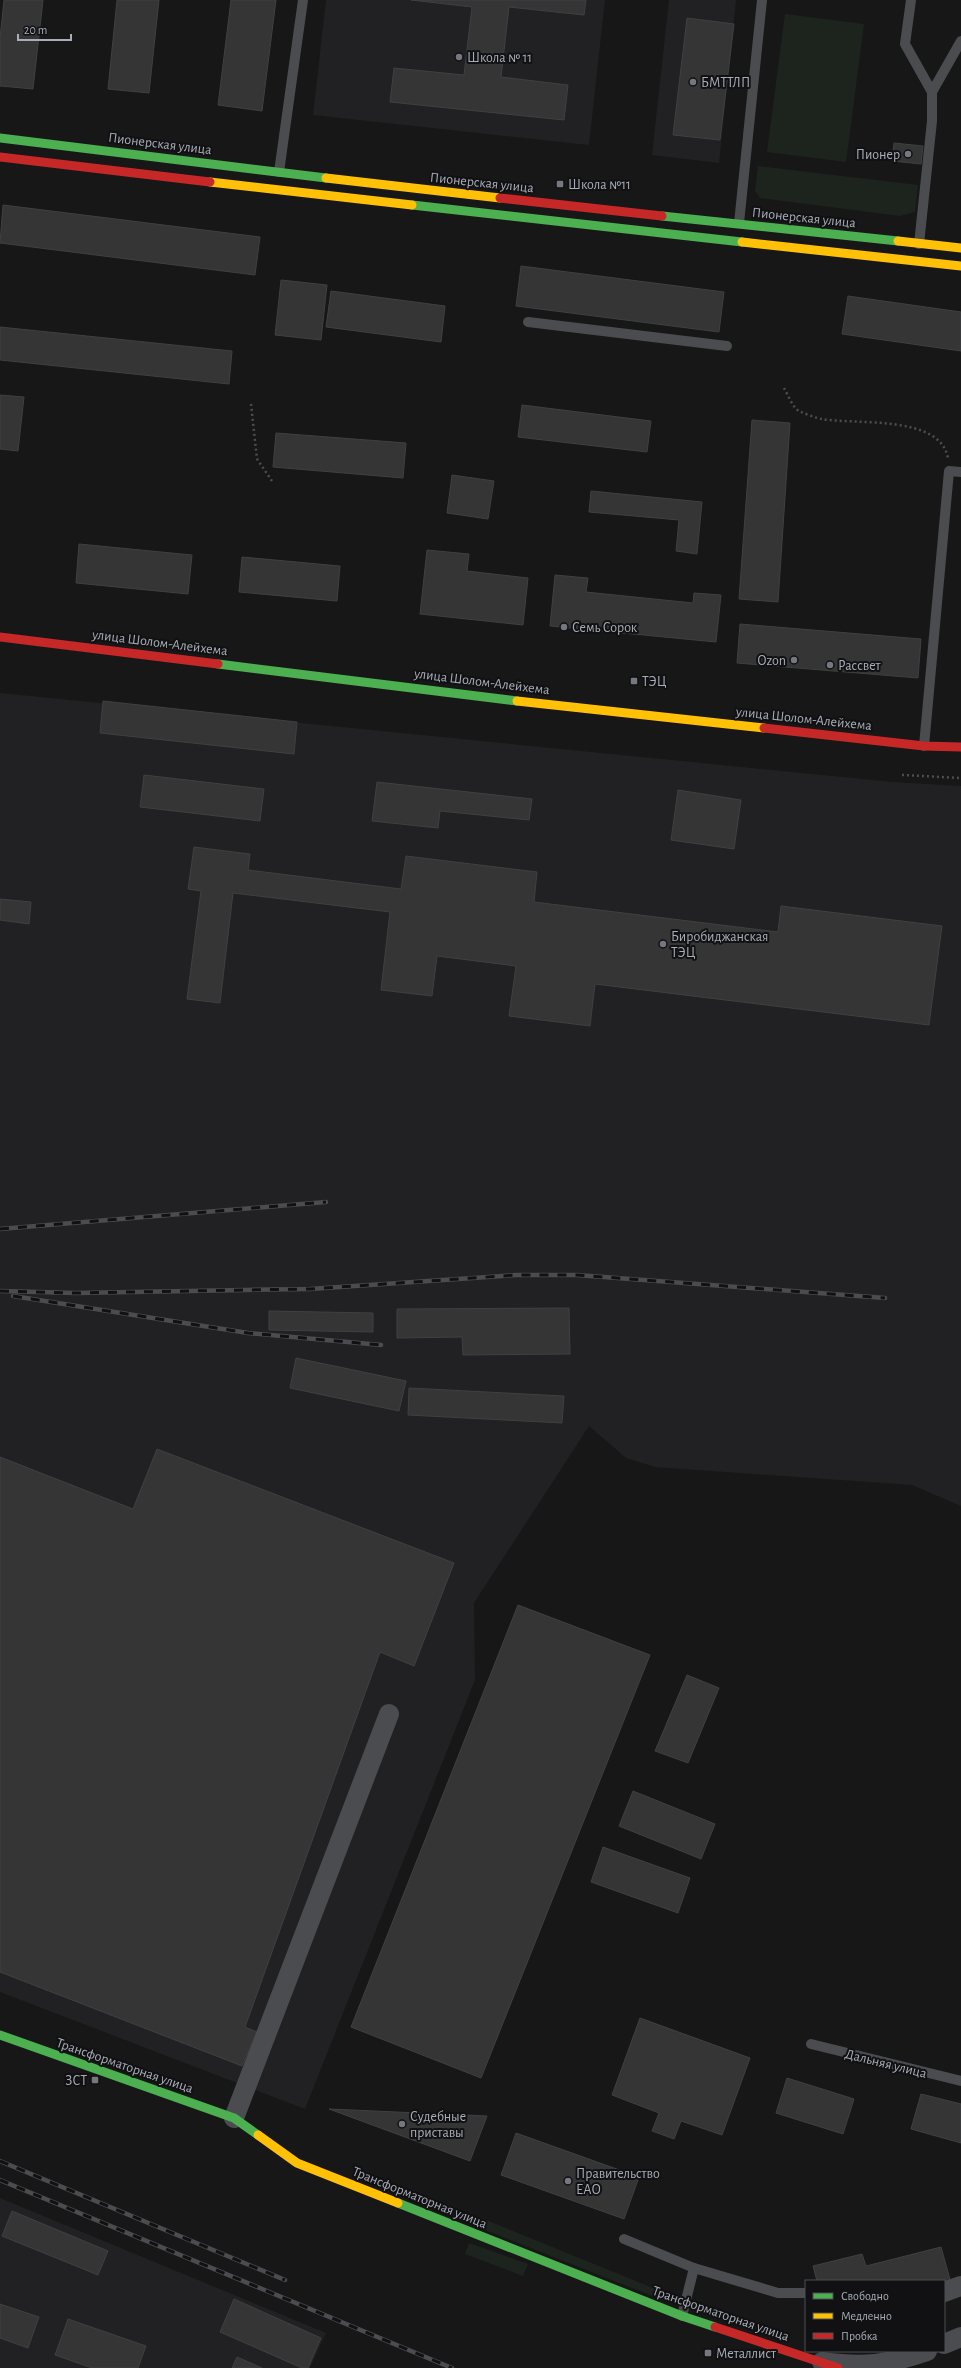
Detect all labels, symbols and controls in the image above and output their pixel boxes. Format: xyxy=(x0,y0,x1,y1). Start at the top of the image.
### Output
scale bar xyxy=(18,16,71,42)
text: 20 m xyxy=(24,24,47,36)
place label: Школа № 11 xyxy=(467,51,532,65)
marker: Школа № 11 xyxy=(454,52,464,62)
place label: БМТТЛП xyxy=(701,76,750,90)
marker: БМТТЛП xyxy=(688,77,698,87)
street label: Пионерская улица xyxy=(107,131,213,157)
place label: Пионер xyxy=(856,148,900,162)
marker: Пионер xyxy=(903,149,913,159)
street label: Пионерская улица xyxy=(429,171,535,195)
place label: Школа №11 xyxy=(568,178,631,192)
marker: Школа №11 xyxy=(555,179,565,189)
street label: Пионерская улица xyxy=(751,206,857,230)
place label: Семь Сорок xyxy=(572,621,638,635)
marker: Семь Сорок xyxy=(559,622,569,632)
street label: улица Шолом-Алейхема xyxy=(90,628,229,658)
place label: Ozon xyxy=(758,654,786,668)
marker: Ozon xyxy=(789,655,799,665)
place label: Рассвет xyxy=(838,659,882,673)
marker: Рассвет xyxy=(825,660,835,670)
street label: улица Шолом-Алейхема xyxy=(412,667,551,697)
place label: ТЭЦ xyxy=(642,675,667,689)
marker: ТЭЦ xyxy=(629,676,639,686)
street label: улица Шолом-Алейхема xyxy=(734,705,873,733)
place label: Биробиджанская ТЭЦ xyxy=(671,930,768,960)
marker: Биробиджанская ТЭЦ xyxy=(658,939,668,949)
street label: Трансформаторная улица xyxy=(54,2036,195,2096)
street label: Дальняя улица xyxy=(844,2047,929,2081)
place label: ЗСТ xyxy=(65,2074,87,2088)
marker: ЗСТ xyxy=(90,2075,100,2085)
place label: Судебные приставы xyxy=(410,2110,466,2140)
marker: Судебные приставы xyxy=(397,2119,407,2129)
street label: Трансформаторная улица xyxy=(350,2165,489,2232)
place label: Правительство ЕАО xyxy=(576,2167,660,2197)
marker: Правительство ЕАО xyxy=(563,2176,573,2186)
legend xyxy=(805,2280,945,2352)
street label: Трансформаторная улица xyxy=(650,2284,791,2344)
text: Свободно xyxy=(841,2290,889,2302)
text: Медленно xyxy=(841,2310,892,2322)
text: Пробка xyxy=(841,2330,878,2342)
place label: Металлист xyxy=(716,2347,777,2361)
marker: Металлист xyxy=(703,2348,713,2358)

